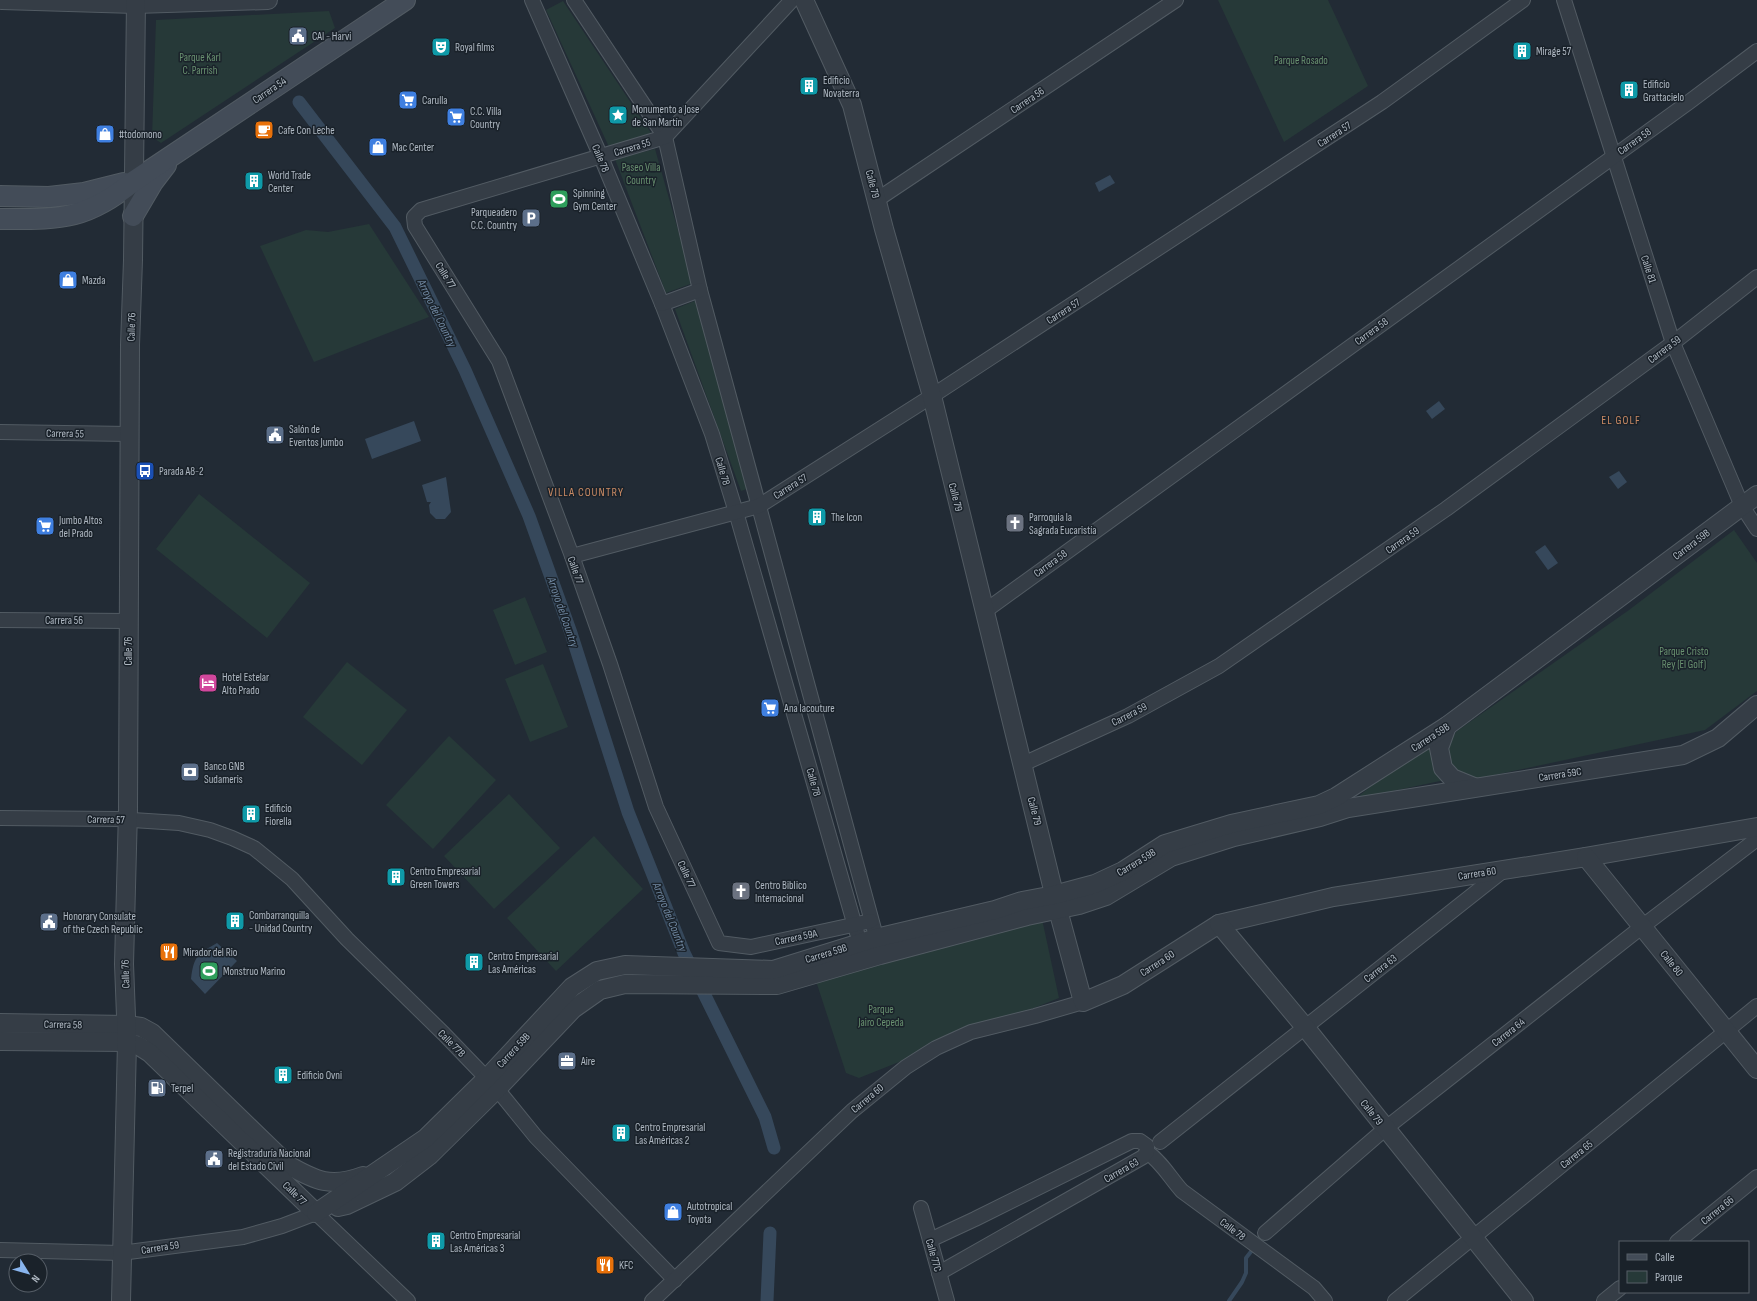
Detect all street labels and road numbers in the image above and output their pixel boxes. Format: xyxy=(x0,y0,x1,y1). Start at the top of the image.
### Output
street label: Carrera 54 xyxy=(250,74,289,106)
street label: Carrera 56 xyxy=(1008,84,1047,116)
street label: Carrera 57 xyxy=(1315,118,1354,150)
street label: Carrera 58 xyxy=(1615,125,1654,158)
street label: Carrera 55 xyxy=(612,136,652,159)
street label: Calle 78 xyxy=(589,142,612,174)
street label: Calle 79 xyxy=(862,168,883,200)
street label: Calle 81 xyxy=(1638,254,1659,285)
street label: Calle 77 xyxy=(433,260,459,291)
street label: Carrera 57 xyxy=(1044,295,1083,327)
street label: Calle 76 xyxy=(125,312,139,342)
street label: Carrera 58 xyxy=(1352,315,1391,348)
street label: Carrera 59 xyxy=(1645,333,1684,366)
street label: Carrera 55 xyxy=(46,427,84,440)
street label: Calle 78 xyxy=(712,455,733,487)
street label: Carrera 57 xyxy=(771,471,810,502)
street label: Calle 79 xyxy=(946,482,965,513)
street label: Carrera 59 xyxy=(1383,524,1422,557)
street label: Carrera 59B xyxy=(1670,526,1712,563)
street label: Carrera 58 xyxy=(1031,547,1070,580)
street label: Calle 77 xyxy=(565,555,587,586)
street label: Carrera 56 xyxy=(45,614,83,627)
street label: Calle 76 xyxy=(122,636,135,665)
street label: Carrera 59 xyxy=(1109,700,1149,729)
street label: Carrera 59B xyxy=(1409,720,1452,755)
street label: Carrera 59C xyxy=(1538,765,1583,784)
street label: Calle 78 xyxy=(803,766,824,798)
street label: Calle 79 xyxy=(1025,796,1044,827)
street label: Carrera 57 xyxy=(87,813,126,826)
street label: Carrera 59B xyxy=(1114,846,1158,879)
street label: Calle 77 xyxy=(675,859,699,890)
street label: Carrera 60 xyxy=(1457,864,1497,883)
street label: Carrera 59A xyxy=(774,927,819,948)
street label: Carrera 59B xyxy=(804,941,849,966)
street label: Carrera 60 xyxy=(1138,947,1177,979)
street label: Calle 80 xyxy=(1657,948,1686,979)
street label: Carrera 63 xyxy=(1361,951,1400,985)
street label: Calle 76 xyxy=(118,959,132,989)
street label: Carrera 64 xyxy=(1489,1015,1528,1049)
street label: Carrera 58 xyxy=(44,1018,82,1031)
street label: Calle 77B xyxy=(435,1027,468,1060)
street label: Carrera 59B xyxy=(494,1030,533,1071)
street label: Carrera 60 xyxy=(848,1081,886,1116)
street label: Calle 79 xyxy=(1357,1097,1386,1128)
street label: Carrera 65 xyxy=(1557,1137,1595,1171)
street label: Carrera 63 xyxy=(1101,1155,1141,1186)
street label: Calle 77 xyxy=(280,1179,310,1208)
street label: Carrera 66 xyxy=(1698,1193,1737,1228)
street label: Calle 78 xyxy=(1217,1216,1248,1243)
street label: Calle 77C xyxy=(923,1237,944,1273)
street label: Carrera 59 xyxy=(140,1238,180,1257)

